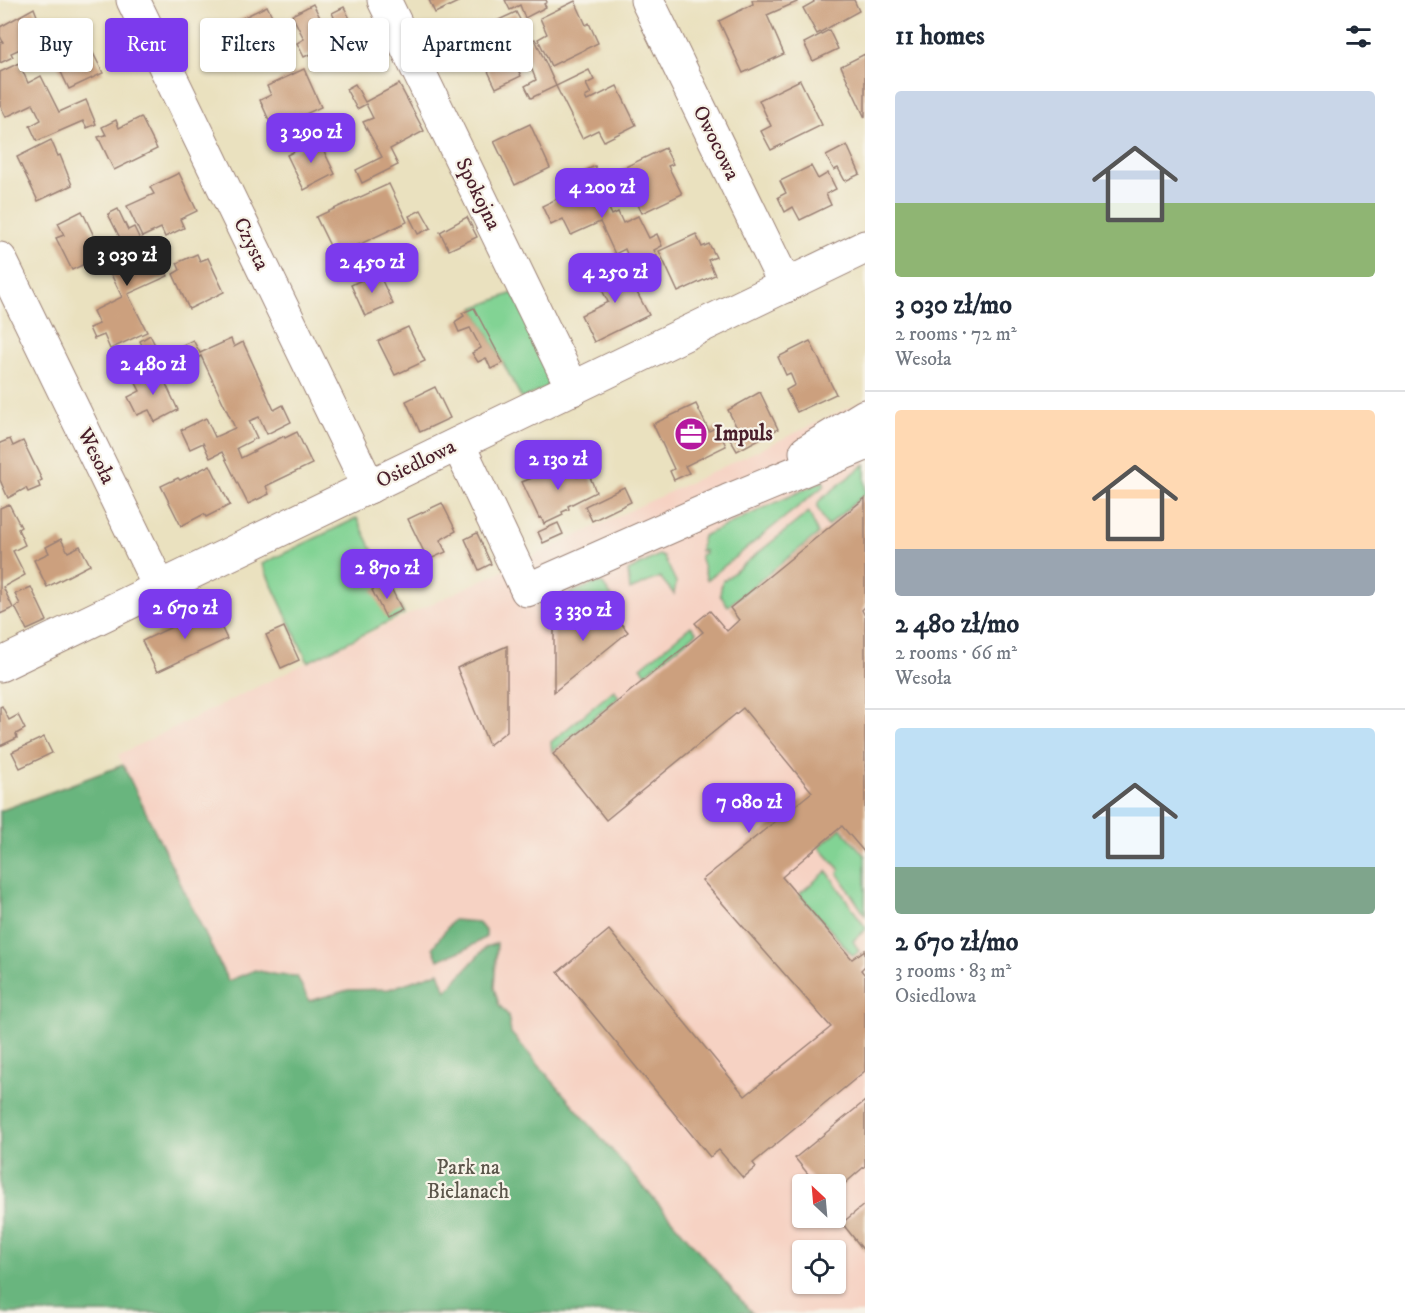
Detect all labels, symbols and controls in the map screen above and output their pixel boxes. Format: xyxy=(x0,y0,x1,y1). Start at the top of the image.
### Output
chip: Buy xyxy=(18,18,93,72)
chip: Rent xyxy=(105,18,188,72)
chip: Filters xyxy=(200,18,296,72)
chip: New xyxy=(308,18,389,72)
chip: Apartment xyxy=(401,18,533,72)
text: 11 homes xyxy=(895,20,985,53)
icon: filters xyxy=(1342,20,1375,53)
street label: Owocowa xyxy=(687,101,745,185)
pin: 3 290 zł xyxy=(249,113,373,164)
text: 3 290 zł xyxy=(280,120,342,145)
icon: home xyxy=(1081,130,1189,238)
street label: Spokojna xyxy=(449,154,507,234)
pin: 4 200 zł xyxy=(540,168,664,219)
text: 4 200 zł xyxy=(569,175,635,200)
street label: Czysta xyxy=(227,213,275,275)
pin: 3 030 zł xyxy=(65,236,189,287)
text: 3 030 zł xyxy=(97,243,157,268)
pin: 2 450 zł xyxy=(310,243,434,294)
text: 2 450 zł xyxy=(339,250,405,275)
pin: 4 250 zł xyxy=(553,253,677,304)
text: 4 250 zł xyxy=(582,260,648,285)
text: 3 030 zł/mo xyxy=(895,289,1012,322)
text: 2 rooms · 72 m² xyxy=(895,322,1017,347)
pin: 2 480 zł xyxy=(91,345,215,396)
text: Wesoła xyxy=(895,347,951,372)
text: 2 480 zł xyxy=(120,352,186,377)
office icon: Impuls xyxy=(673,416,709,452)
place label: Impuls xyxy=(714,421,772,447)
street label: Wesoła xyxy=(71,423,121,488)
street label: Osiedlowa xyxy=(372,434,460,494)
pin: 2 130 zł xyxy=(496,440,620,491)
text: 2 130 zł xyxy=(529,447,587,472)
icon: home xyxy=(1081,449,1189,557)
pin: 2 870 zł xyxy=(325,549,449,600)
text: 2 870 zł xyxy=(355,556,419,581)
pin: 2 670 zł xyxy=(123,589,247,640)
pin: 3 330 zł xyxy=(521,591,645,642)
text: 2 670 zł xyxy=(153,596,217,621)
text: 3 330 zł xyxy=(555,598,611,623)
text: 2 480 zł/mo xyxy=(895,608,1019,641)
text: 2 rooms · 66 m² xyxy=(895,641,1017,666)
text: Wesoła xyxy=(895,666,951,691)
icon: home xyxy=(1081,767,1189,875)
pin: 7 080 zł xyxy=(687,783,811,834)
text: 7 080 zł xyxy=(716,790,782,815)
text: 2 670 zł/mo xyxy=(895,926,1018,959)
text: 3 rooms · 83 m² xyxy=(895,959,1011,984)
text: Osiedlowa xyxy=(895,984,976,1009)
park label: Park na Bielanach xyxy=(427,1155,509,1205)
north arrow xyxy=(792,1174,846,1228)
map controls xyxy=(792,1174,846,1294)
button: locate xyxy=(792,1240,846,1294)

